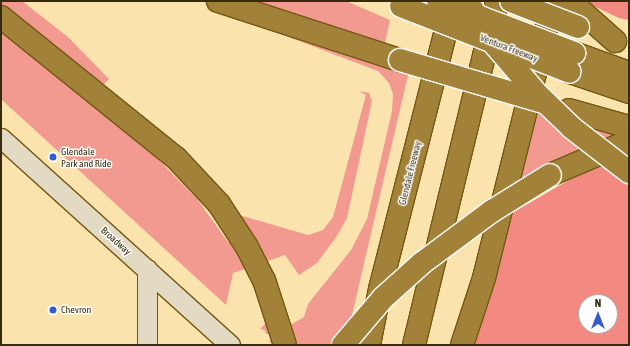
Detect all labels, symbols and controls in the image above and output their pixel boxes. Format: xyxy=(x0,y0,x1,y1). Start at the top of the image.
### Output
street label: Ventura Freeway xyxy=(478,32,540,64)
street label: Glendale Freeway xyxy=(396,140,424,206)
place label: Glendale Park and Ride xyxy=(61,145,111,168)
marker: Glendale Park and Ride xyxy=(48,152,58,162)
street label: Broadway xyxy=(98,224,134,258)
north arrow xyxy=(578,294,618,334)
text: N xyxy=(595,297,601,309)
place label: Chevron xyxy=(61,304,91,316)
marker: Chevron xyxy=(48,305,58,315)

